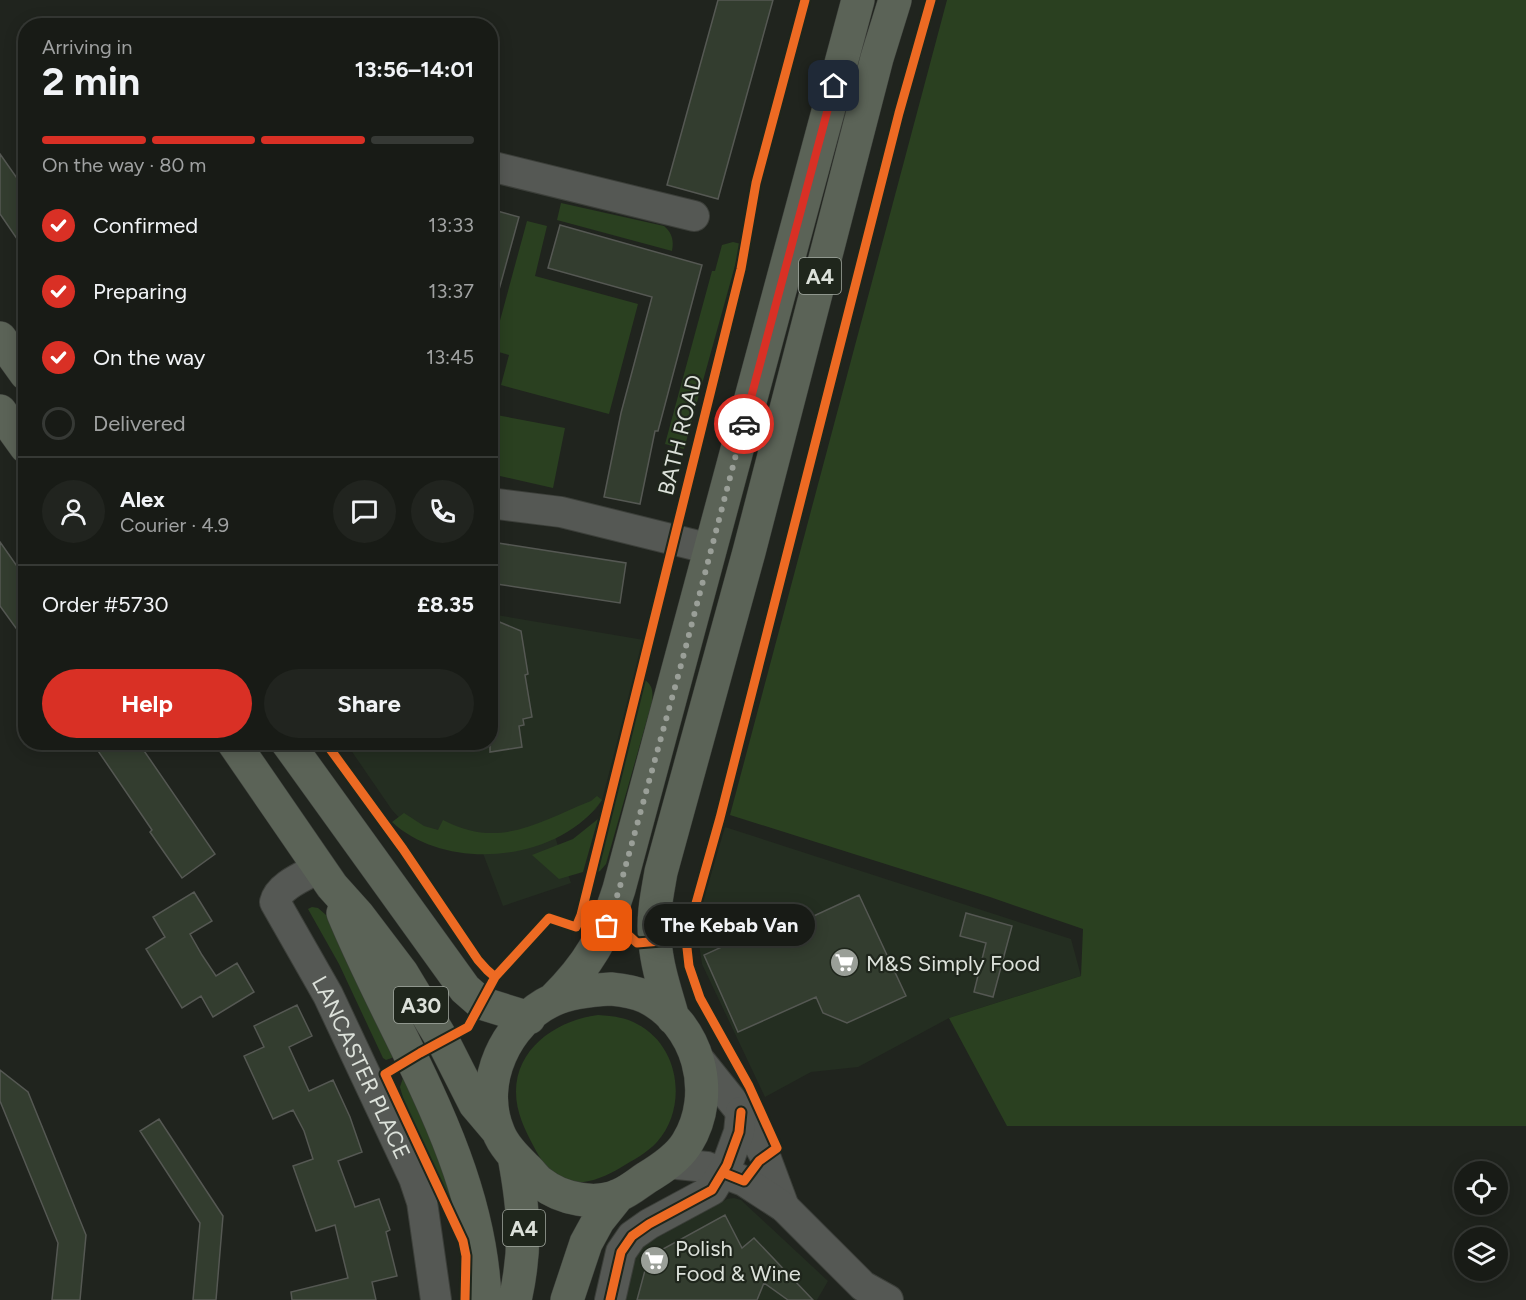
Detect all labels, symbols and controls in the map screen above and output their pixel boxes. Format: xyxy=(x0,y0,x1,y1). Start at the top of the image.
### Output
text: Arriving in xyxy=(42,35,132,59)
text: 13:56–14:01 xyxy=(355,56,474,83)
text: 2 min xyxy=(42,58,140,105)
pin xyxy=(808,60,859,111)
icon: home xyxy=(817,69,850,102)
text: On the way · 80 m xyxy=(42,153,206,177)
icon: check xyxy=(42,209,75,242)
text: Confirmed xyxy=(93,212,198,239)
text: 13:33 xyxy=(428,213,474,237)
road number: A4 xyxy=(799,258,841,294)
icon: check xyxy=(42,275,75,308)
text: Preparing xyxy=(93,278,187,305)
text: 13:37 xyxy=(428,279,474,303)
icon: check xyxy=(42,341,75,374)
text: On the way xyxy=(93,344,205,371)
text: 13:45 xyxy=(426,345,474,369)
street label: BATH ROAD xyxy=(652,372,708,498)
courier xyxy=(714,394,774,454)
icon: car xyxy=(728,408,761,441)
text: Delivered xyxy=(93,410,186,437)
button: person xyxy=(42,480,105,543)
button: chat xyxy=(333,480,396,543)
button: phone xyxy=(411,480,474,543)
text: Alex xyxy=(120,486,165,513)
text: Courier · 4.9 xyxy=(120,513,229,537)
text: Order #5730 xyxy=(42,591,169,618)
text: £8.35 xyxy=(417,591,474,618)
button: Help xyxy=(42,669,252,738)
button: Share xyxy=(264,669,474,738)
pin xyxy=(581,900,632,951)
callout: The Kebab Van xyxy=(643,905,814,947)
icon: bag xyxy=(590,909,623,942)
text: The Kebab Van xyxy=(661,913,798,937)
supermarket icon: M&S Simply Food xyxy=(829,947,861,979)
place label: M&S Simply Food xyxy=(866,950,1040,977)
street label: LANCASTER PLACE xyxy=(306,971,417,1163)
road number: A30 xyxy=(394,987,448,1023)
map controls xyxy=(1454,1161,1508,1281)
button: locate xyxy=(1454,1161,1508,1215)
road number: A4 xyxy=(503,1210,545,1246)
button: layers xyxy=(1454,1227,1508,1281)
place label: Polish Food & Wine xyxy=(675,1235,801,1287)
supermarket icon: Polish Food & Wine xyxy=(638,1245,670,1277)

